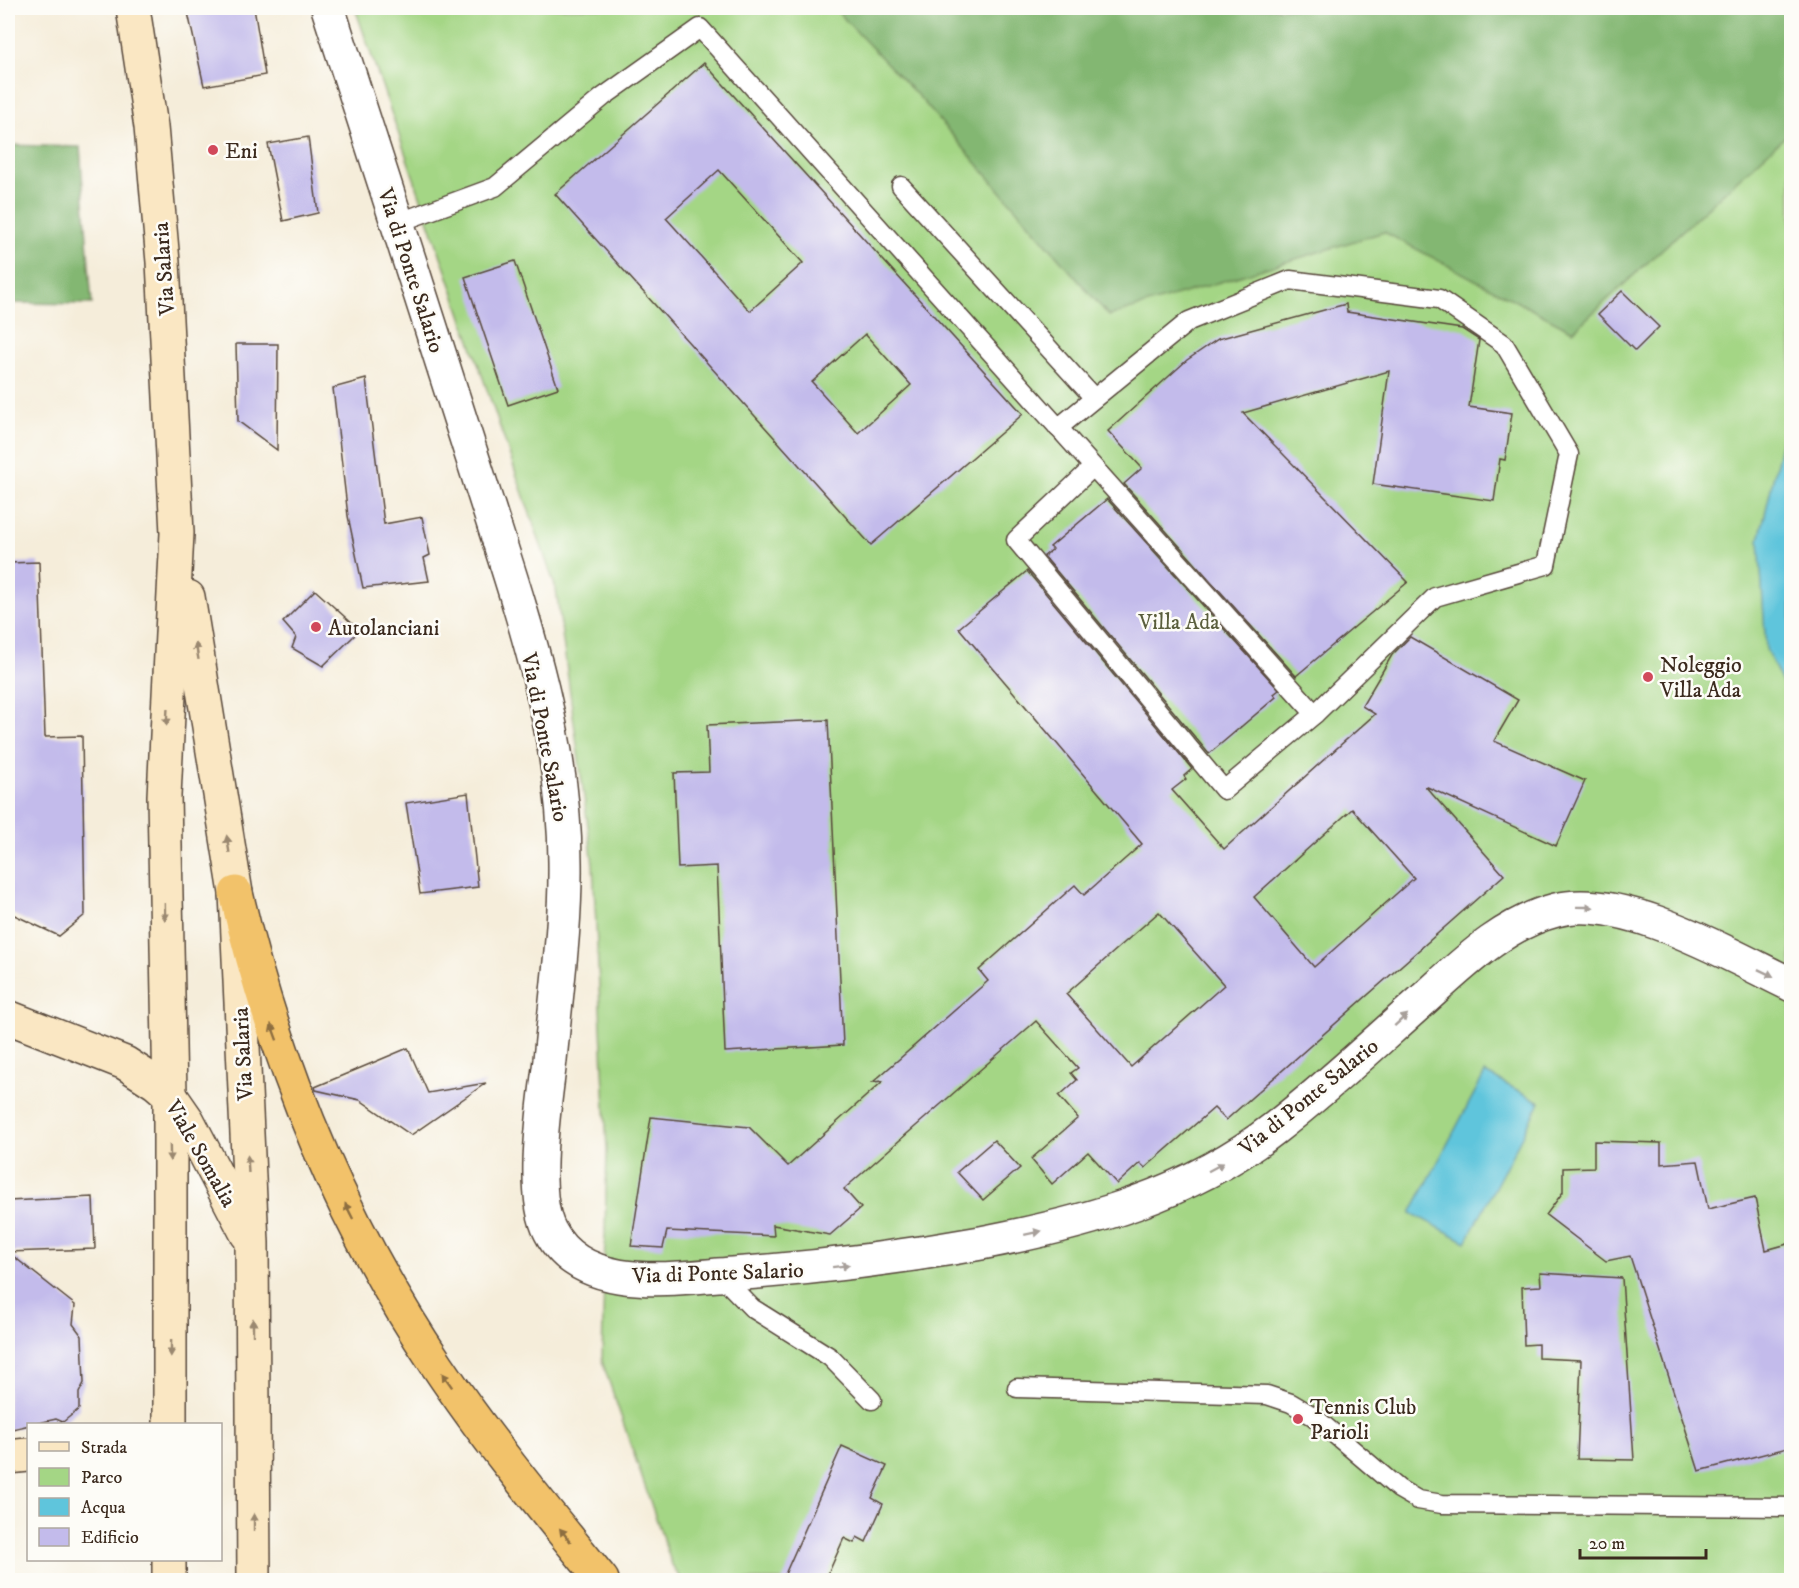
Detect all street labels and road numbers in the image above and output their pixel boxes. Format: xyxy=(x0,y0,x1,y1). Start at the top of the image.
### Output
street label: Via di Ponte Salario xyxy=(371,184,450,356)
street label: Via Salaria xyxy=(148,221,181,317)
street label: Via di Ponte Salario xyxy=(515,650,574,824)
street label: Via Salaria xyxy=(228,1006,259,1102)
street label: Via di Ponte Salario xyxy=(1233,1033,1384,1162)
street label: Viale Somalia xyxy=(159,1095,242,1213)
street label: Via di Ponte Salario xyxy=(631,1257,804,1290)

